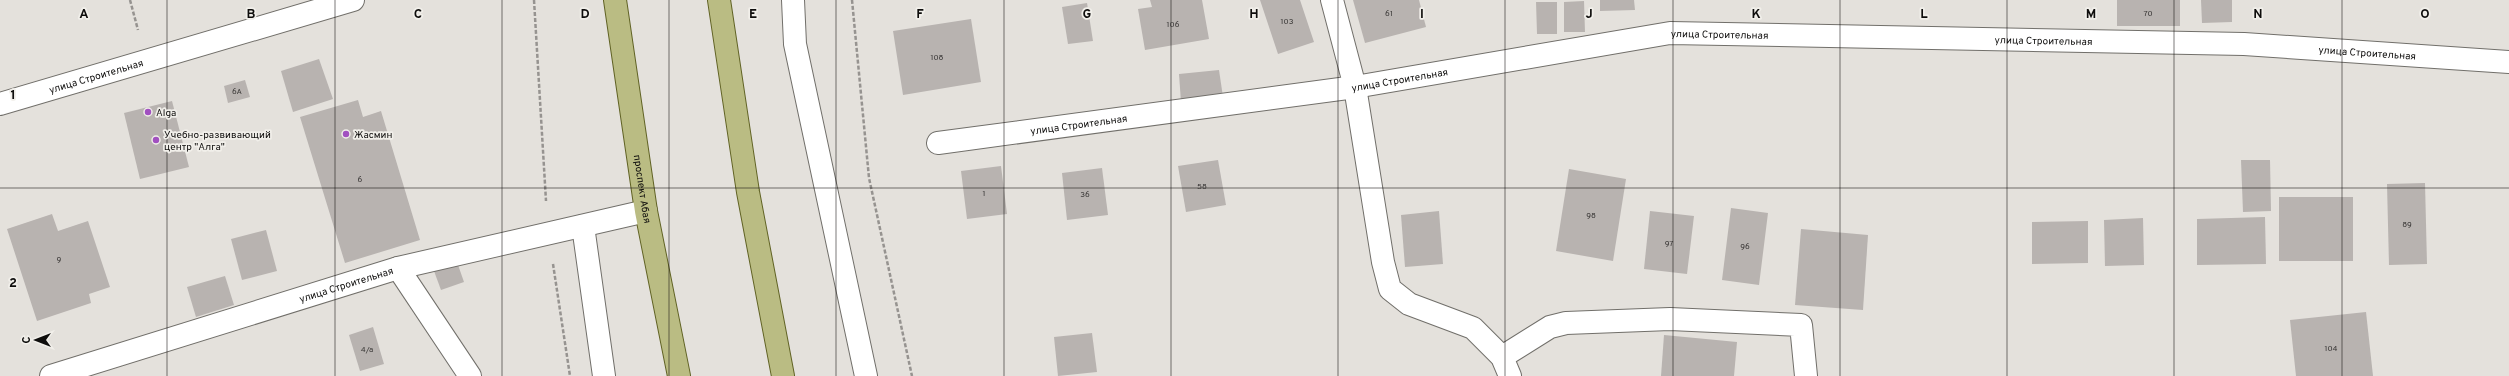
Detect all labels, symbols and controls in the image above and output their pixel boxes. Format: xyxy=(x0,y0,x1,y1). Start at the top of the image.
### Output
text: A xyxy=(79,7,89,23)
text: B xyxy=(247,7,256,23)
text: C xyxy=(414,7,422,23)
text: D xyxy=(580,7,590,23)
text: E xyxy=(749,7,757,23)
text: F xyxy=(916,7,924,23)
text: G xyxy=(1083,7,1092,23)
text: H xyxy=(1249,7,1259,23)
text: I xyxy=(1420,7,1424,23)
text: J xyxy=(1585,7,1593,23)
text: K xyxy=(1751,7,1761,23)
text: L xyxy=(1920,7,1928,23)
text: M xyxy=(2086,7,2096,23)
text: N xyxy=(2253,7,2263,23)
text: O xyxy=(2420,7,2430,23)
house number: 61 xyxy=(1385,9,1393,19)
house number: 70 xyxy=(2143,9,2153,19)
house number: 103 xyxy=(1281,17,1294,27)
house number: 106 xyxy=(1167,20,1180,30)
street label: улица Строительная xyxy=(1671,28,1769,43)
street label: улица Строительная xyxy=(1995,34,2093,49)
street label: улица Строительная xyxy=(2318,44,2416,64)
house number: 108 xyxy=(930,53,944,63)
street label: улица Строительная xyxy=(48,57,145,97)
street label: улица Строительная xyxy=(1351,66,1449,95)
house number: 6А xyxy=(232,87,243,97)
text: 1 xyxy=(10,88,16,104)
marker: Alga xyxy=(143,107,153,117)
place label: Alga xyxy=(156,107,176,120)
street label: улица Строительная xyxy=(1030,113,1128,139)
place label: Учебно-развивающий центр "Алга" xyxy=(164,129,271,154)
marker: Жасмин xyxy=(341,129,351,139)
place label: Жасмин xyxy=(354,129,393,142)
marker: Учебно-развивающий центр "Алга" xyxy=(151,135,161,145)
street label: проспект Абая xyxy=(630,154,653,225)
house number: 6 xyxy=(358,175,363,185)
house number: 58 xyxy=(1197,182,1207,192)
house number: 1 xyxy=(983,189,985,199)
house number: 36 xyxy=(1080,190,1090,200)
house number: 98 xyxy=(1586,211,1596,221)
house number: 89 xyxy=(2402,220,2412,230)
house number: 97 xyxy=(1665,239,1673,249)
house number: 96 xyxy=(1740,242,1750,252)
house number: 9 xyxy=(57,255,62,265)
street label: улица Строительная xyxy=(298,265,395,306)
text: 2 xyxy=(9,276,17,292)
north arrow xyxy=(16,320,56,360)
text: С xyxy=(20,336,34,344)
house number: 104 xyxy=(2324,344,2338,354)
house number: 4/а xyxy=(361,345,373,355)

